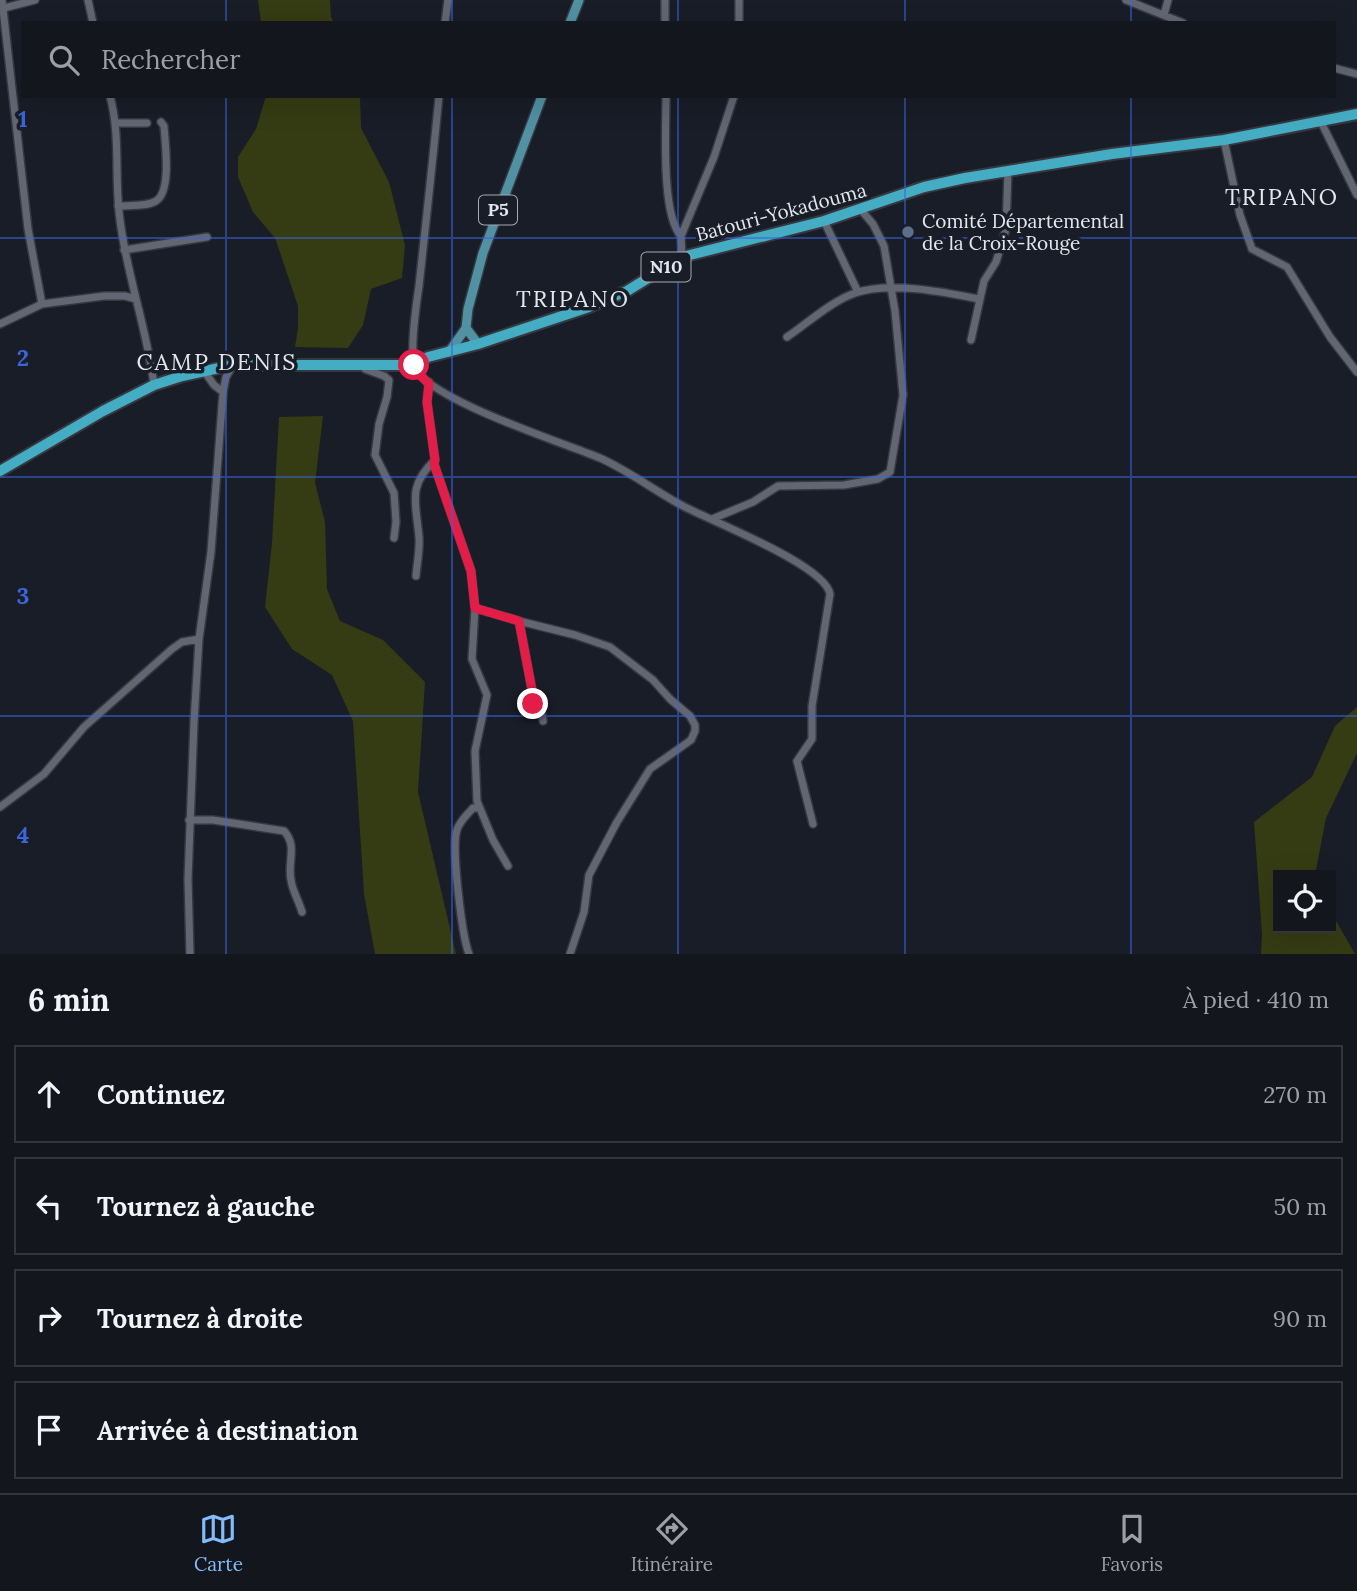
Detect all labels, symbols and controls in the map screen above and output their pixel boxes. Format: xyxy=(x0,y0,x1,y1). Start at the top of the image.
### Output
search box xyxy=(21,21,1336,98)
icon: search xyxy=(45,41,83,79)
text: Rechercher xyxy=(101,43,240,76)
text: 1 xyxy=(18,104,28,133)
street label: Batouri-Yokadouma xyxy=(693,178,869,246)
district label: TRIPANO xyxy=(1225,182,1339,211)
road number: P5 xyxy=(479,196,517,224)
place label: Comité Départemental de la Croix-Rouge xyxy=(922,209,1124,255)
marker: Comité Départemental de la Croix-Rouge xyxy=(900,224,916,240)
road number: N10 xyxy=(642,253,690,282)
district label: TRIPANO xyxy=(516,284,630,313)
text: 2 xyxy=(17,343,29,372)
district label: CAMP DENIS xyxy=(137,347,297,376)
route start xyxy=(398,349,429,380)
text: 3 xyxy=(17,581,29,610)
route end xyxy=(517,688,548,719)
text: 4 xyxy=(17,820,29,849)
map controls xyxy=(1273,870,1336,933)
button: locate xyxy=(1273,870,1336,933)
text: 6 min xyxy=(28,981,110,1019)
text: À pied · 410 m xyxy=(1183,985,1329,1014)
icon: ahead xyxy=(30,1075,68,1113)
text: Continuez xyxy=(97,1078,225,1111)
text: 270 m xyxy=(1263,1080,1327,1109)
icon: left xyxy=(30,1187,68,1225)
text: Tournez à gauche xyxy=(97,1190,315,1223)
text: 50 m xyxy=(1274,1192,1327,1221)
icon: right xyxy=(30,1299,68,1337)
text: Tournez à droite xyxy=(97,1302,303,1335)
text: 90 m xyxy=(1273,1304,1327,1333)
icon: arrive xyxy=(30,1411,68,1449)
text: Arrivée à destination xyxy=(97,1414,358,1447)
tab: Carte xyxy=(194,1510,243,1576)
tab: Itinéraire xyxy=(631,1510,713,1576)
tab: Favoris xyxy=(1101,1510,1163,1576)

